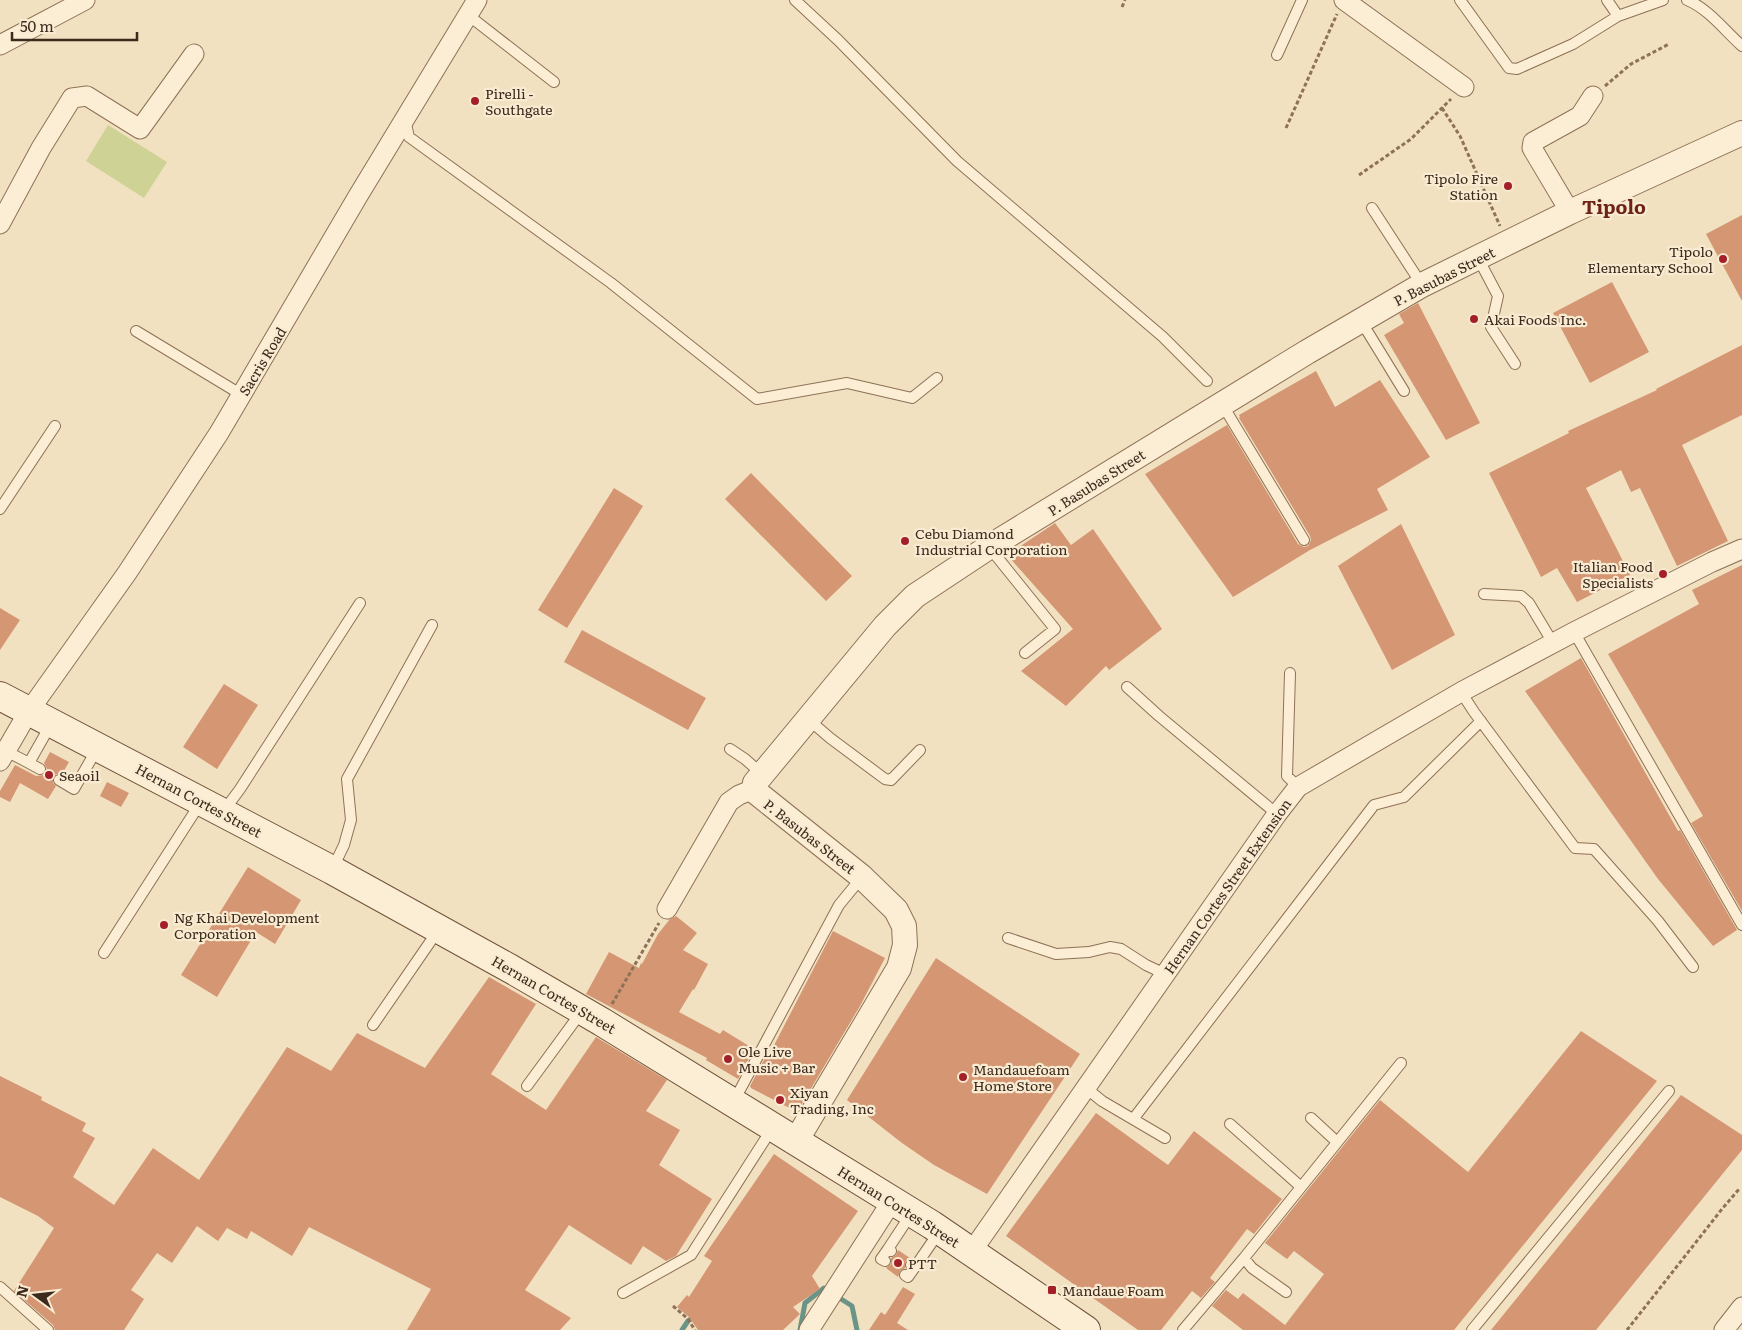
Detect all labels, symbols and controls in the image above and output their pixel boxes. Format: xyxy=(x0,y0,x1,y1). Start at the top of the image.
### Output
scale bar xyxy=(12,10,138,42)
text: 50 m xyxy=(20,14,54,37)
place label: Pirelli - Southgate xyxy=(485,83,553,119)
marker: Pirelli - Southgate xyxy=(469,95,481,107)
place label: Tipolo Fire Station xyxy=(1424,168,1498,204)
marker: Tipolo Fire Station xyxy=(1502,180,1514,192)
district label: Tipolo xyxy=(1582,192,1646,220)
place label: Tipolo Elementary School xyxy=(1587,241,1713,277)
street label: P. Basubas Street xyxy=(1390,242,1499,310)
marker: Tipolo Elementary School xyxy=(1717,253,1729,265)
place label: Akai Foods Inc. xyxy=(1484,309,1587,329)
marker: Akai Foods Inc. xyxy=(1468,313,1480,325)
street label: Sacris Road xyxy=(234,322,291,399)
street label: P. Basubas Street xyxy=(1043,444,1149,520)
place label: Cebu Diamond Industrial Corporation xyxy=(915,523,1068,559)
marker: Cebu Diamond Industrial Corporation xyxy=(899,535,911,547)
place label: Italian Food Specialists xyxy=(1573,556,1653,592)
marker: Italian Food Specialists xyxy=(1657,568,1669,580)
street label: Hernan Cortes Street xyxy=(132,758,266,842)
place label: Seaoil xyxy=(59,765,100,785)
marker: Seaoil xyxy=(43,769,55,781)
street label: P. Basubas Street xyxy=(760,794,860,878)
street label: Hernan Cortes Street Extension xyxy=(1159,794,1295,978)
place label: Ng Khai Development Corporation xyxy=(174,907,320,943)
marker: Ng Khai Development Corporation xyxy=(158,919,170,931)
street label: Hernan Cortes Street xyxy=(488,950,620,1038)
place label: Ole Live Music + Bar xyxy=(738,1041,816,1077)
marker: Ole Live Music + Bar xyxy=(722,1053,734,1065)
place label: Mandauefoam Home Store xyxy=(973,1059,1070,1095)
marker: Mandauefoam Home Store xyxy=(957,1071,969,1083)
place label: Xiyan Trading, Inc xyxy=(790,1082,874,1118)
marker: Xiyan Trading, Inc xyxy=(774,1094,786,1106)
street label: Hernan Cortes Street xyxy=(834,1160,964,1252)
place label: PTT xyxy=(908,1253,937,1273)
marker: PTT xyxy=(892,1257,904,1269)
north arrow xyxy=(10,1270,60,1320)
place label: Mandaue Foam xyxy=(1062,1280,1165,1300)
text: N xyxy=(10,1283,33,1300)
marker: Mandaue Foam xyxy=(1046,1284,1058,1296)

